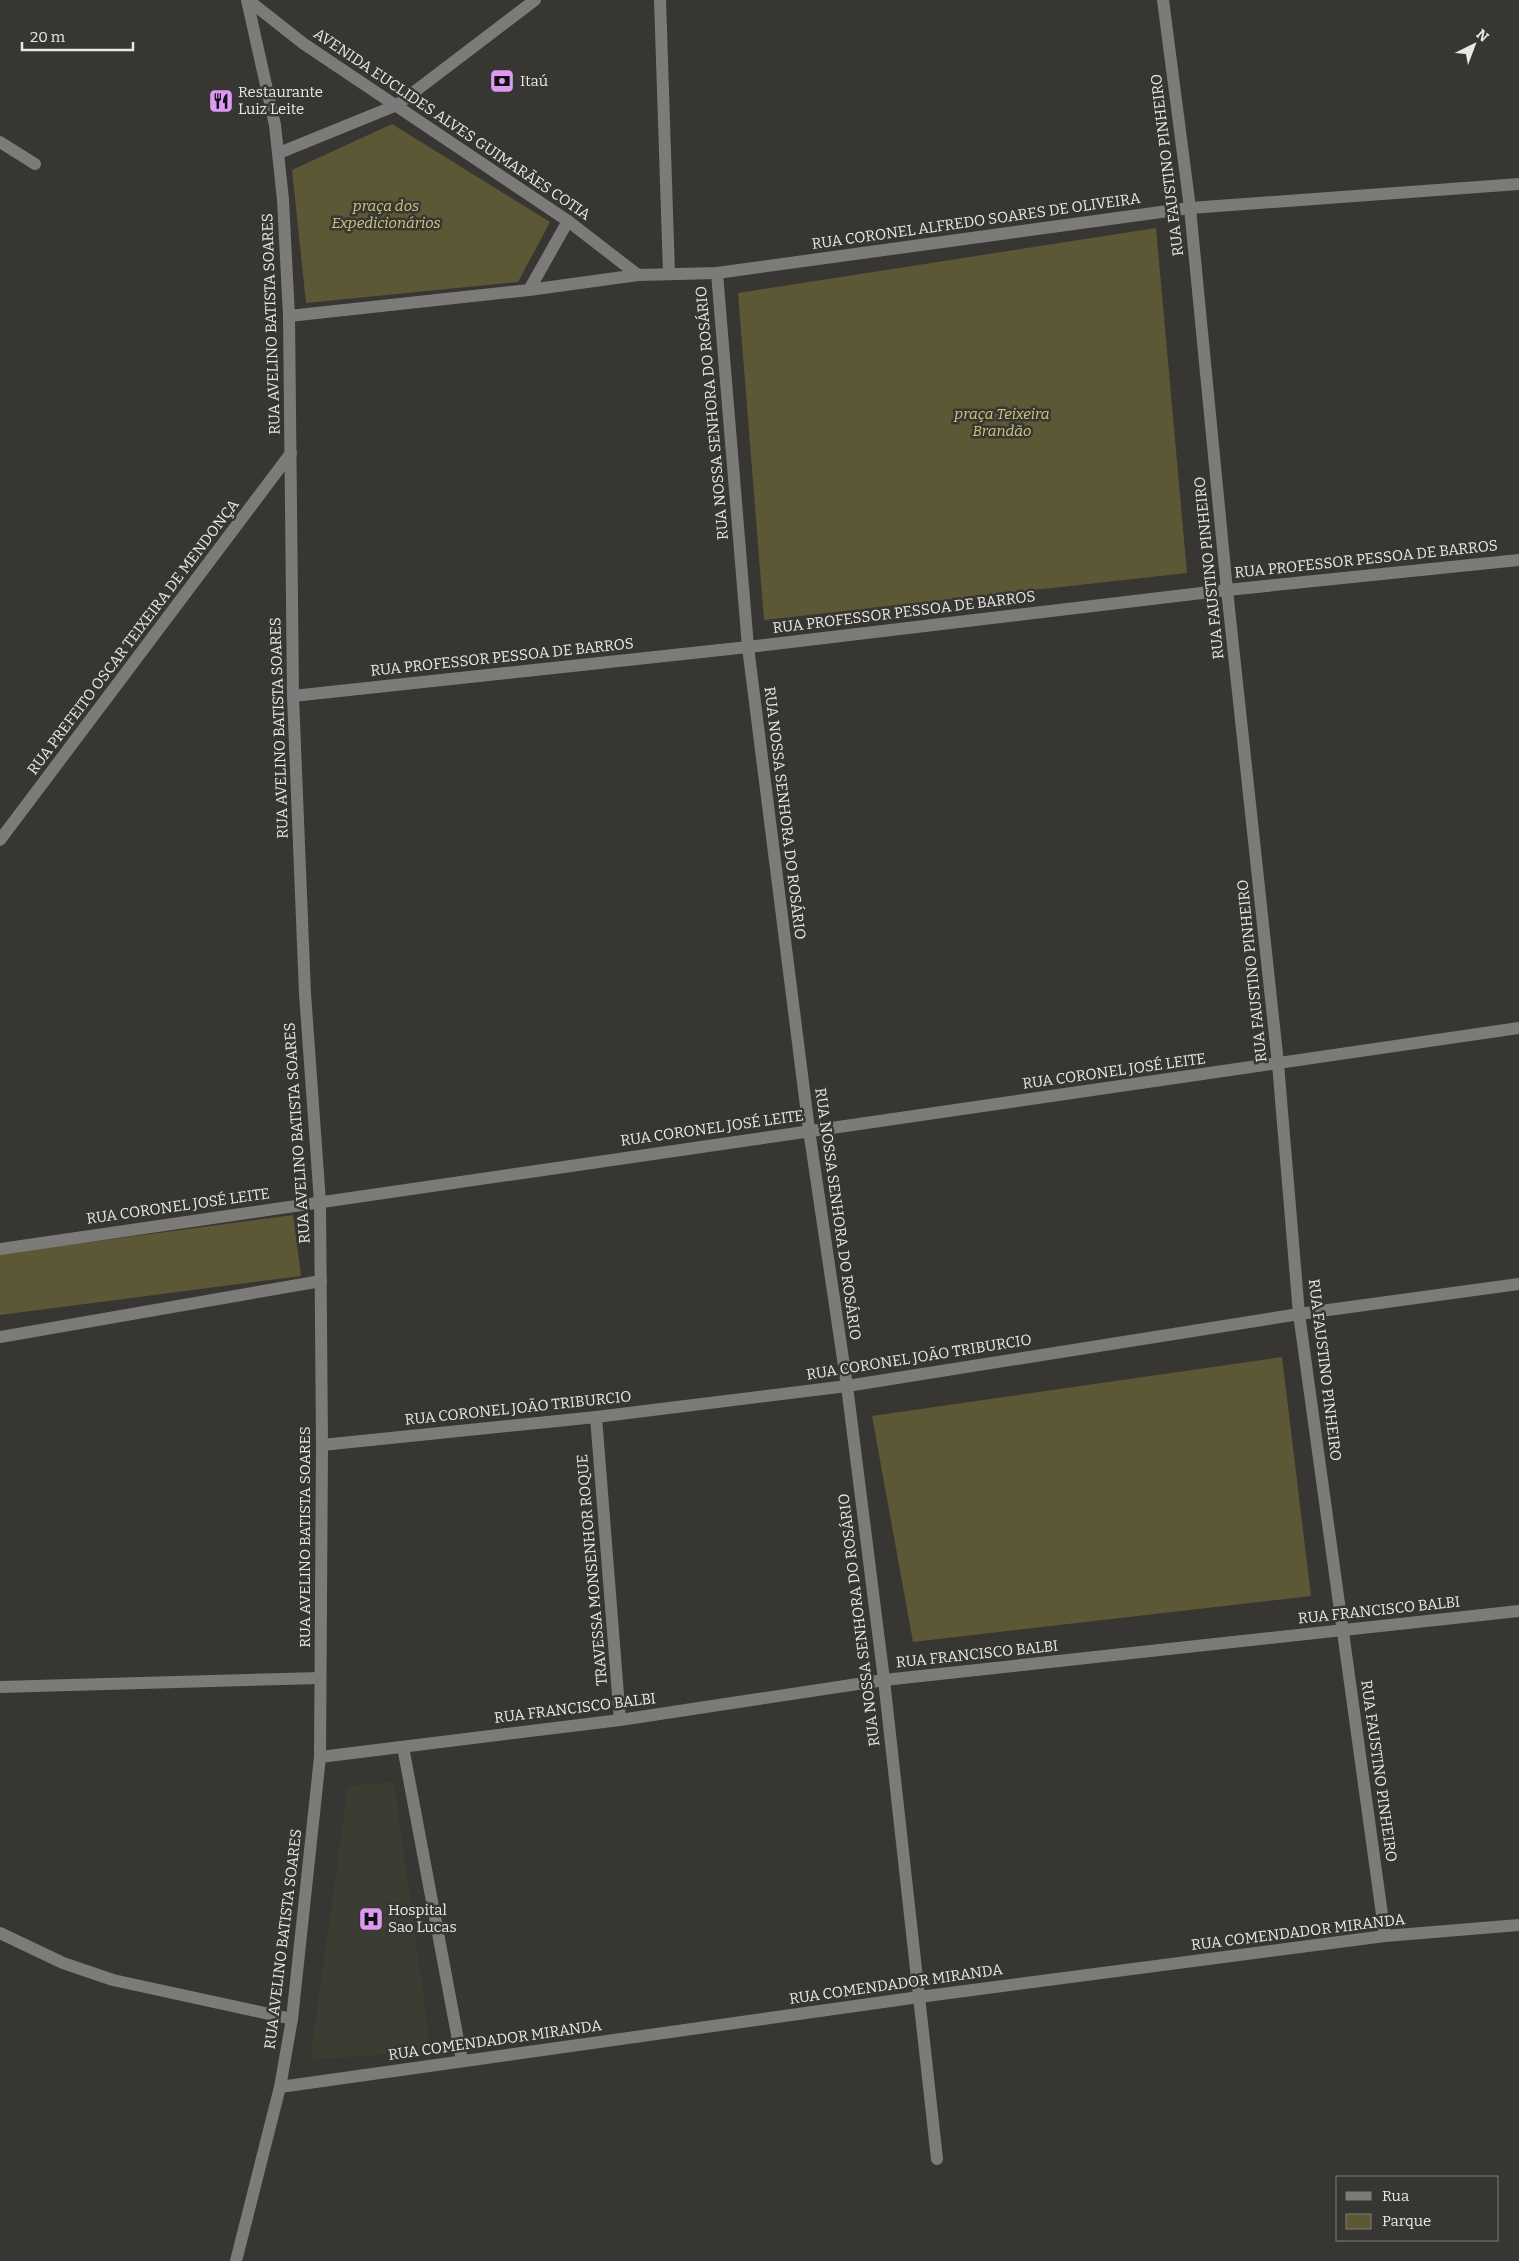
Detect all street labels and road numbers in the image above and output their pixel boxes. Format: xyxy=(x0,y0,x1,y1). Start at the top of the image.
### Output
street label: AVENIDA EUCLIDES ALVES GUIMARÃES COTIA xyxy=(310,24,594,224)
street label: RUA FAUSTINO PINHEIRO xyxy=(1147,73,1187,257)
street label: RUA CORONEL ALFREDO SOARES DE OLIVEIRA xyxy=(811,189,1142,253)
street label: RUA AVELINO BATISTA SOARES xyxy=(258,213,284,435)
street label: RUA NOSSA SENHORA DO ROSÁRIO xyxy=(692,285,732,541)
street label: RUA FAUSTINO PINHEIRO xyxy=(1190,476,1228,660)
street label: RUA PREFEITO OSCAR TEIXEIRA DE MENDONÇA xyxy=(23,495,243,778)
street label: RUA PROFESSOR PESSOA DE BARROS xyxy=(1233,536,1499,582)
street label: RUA PROFESSOR PESSOA DE BARROS xyxy=(772,587,1036,637)
street label: RUA AVELINO BATISTA SOARES xyxy=(266,617,292,839)
street label: RUA PROFESSOR PESSOA DE BARROS xyxy=(369,634,635,680)
street label: RUA NOSSA SENHORA DO ROSÁRIO xyxy=(761,686,809,940)
street label: RUA FAUSTINO PINHEIRO xyxy=(1233,879,1271,1063)
street label: RUA AVELINO BATISTA SOARES xyxy=(280,1022,314,1244)
street label: RUA CORONEL JOSÉ LEITE xyxy=(1021,1049,1207,1093)
street label: RUA NOSSA SENHORA DO ROSÁRIO xyxy=(811,1087,865,1341)
street label: RUA CORONEL JOSÉ LEITE xyxy=(619,1106,805,1150)
street label: RUA CORONEL JOSÉ LEITE xyxy=(85,1184,271,1228)
street label: RUA FAUSTINO PINHEIRO xyxy=(1305,1278,1345,1462)
street label: RUA CORONEL JOÃO TRIBURCIO xyxy=(805,1330,1033,1384)
street label: RUA CORONEL JOÃO TRIBURCIO xyxy=(404,1387,632,1429)
street label: RUA AVELINO BATISTA SOARES xyxy=(296,1426,314,1648)
street label: TRAVESSA MONSENHOR ROQUE xyxy=(573,1453,611,1687)
street label: RUA NOSSA SENHORA DO ROSÁRIO xyxy=(835,1493,883,1747)
street label: RUA FRANCISCO BALBI xyxy=(1297,1593,1461,1627)
street label: RUA FRANCISCO BALBI xyxy=(895,1637,1059,1671)
street label: RUA FAUSTINO PINHEIRO xyxy=(1357,1679,1401,1863)
street label: RUA FRANCISCO BALBI xyxy=(493,1689,657,1727)
street label: RUA AVELINO BATISTA SOARES xyxy=(261,1828,305,2050)
street label: RUA COMENDADOR MIRANDA xyxy=(1190,1910,1406,1954)
street label: RUA COMENDADOR MIRANDA xyxy=(788,1960,1004,2008)
street label: RUA COMENDADOR MIRANDA xyxy=(387,2016,603,2064)

